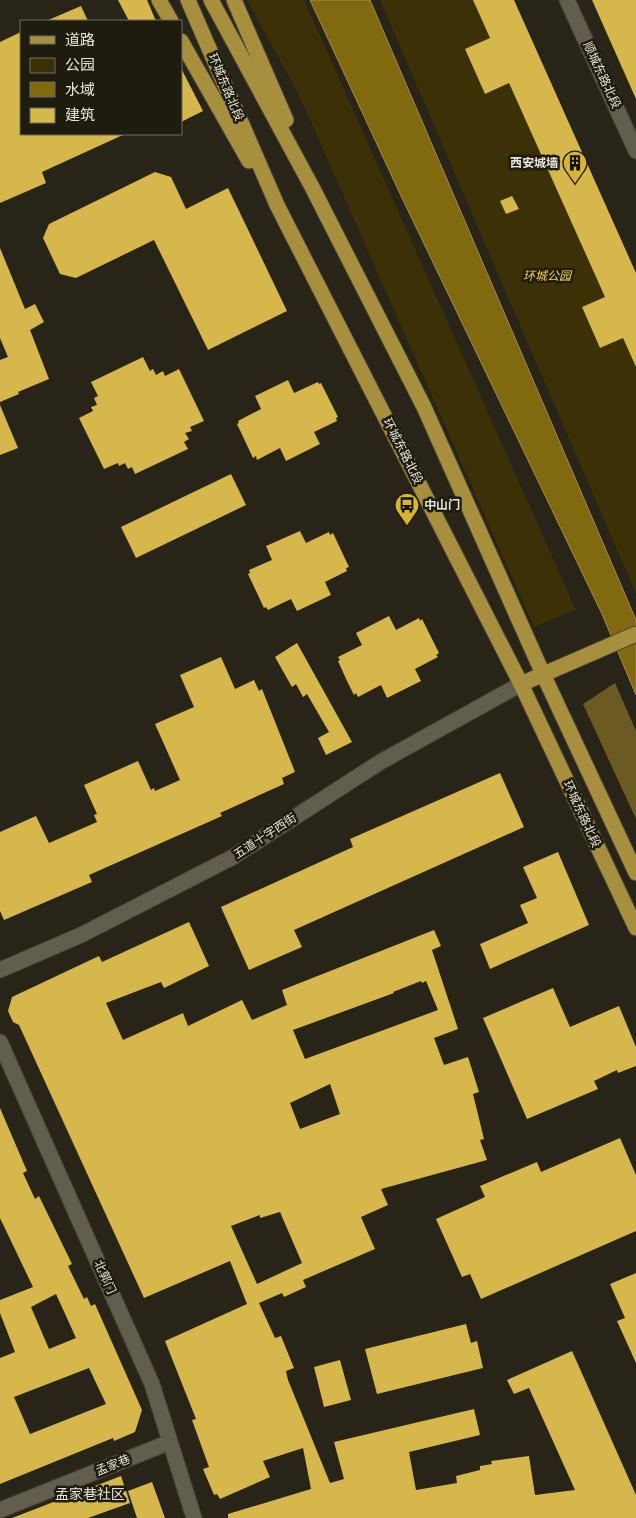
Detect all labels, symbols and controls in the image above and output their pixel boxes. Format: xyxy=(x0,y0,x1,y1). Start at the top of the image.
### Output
legend xyxy=(20,20,182,135)
text: 道路 xyxy=(65,30,95,49)
street label: 顺城东路北段 xyxy=(580,39,624,111)
street label: 环城东路北段 xyxy=(205,51,247,123)
text: 公园 xyxy=(65,55,95,74)
text: 水域 xyxy=(65,80,95,99)
text: 建筑 xyxy=(65,105,95,124)
building icon: 西安城墙 xyxy=(562,150,588,184)
place label: 西安城墙 xyxy=(510,155,558,170)
park label: 环城公园 xyxy=(523,268,573,283)
street label: 环城东路北段 xyxy=(380,415,426,486)
bus stop icon: 中山门 xyxy=(394,492,420,526)
place label: 中山门 xyxy=(424,497,460,512)
street label: 环城东路北段 xyxy=(560,778,604,850)
street label: 五道十字西街 xyxy=(230,810,299,861)
street label: 北郭门 xyxy=(91,1257,120,1296)
street label: 孟家巷 xyxy=(93,1451,132,1478)
district label: 孟家巷社区 xyxy=(55,1485,125,1503)

